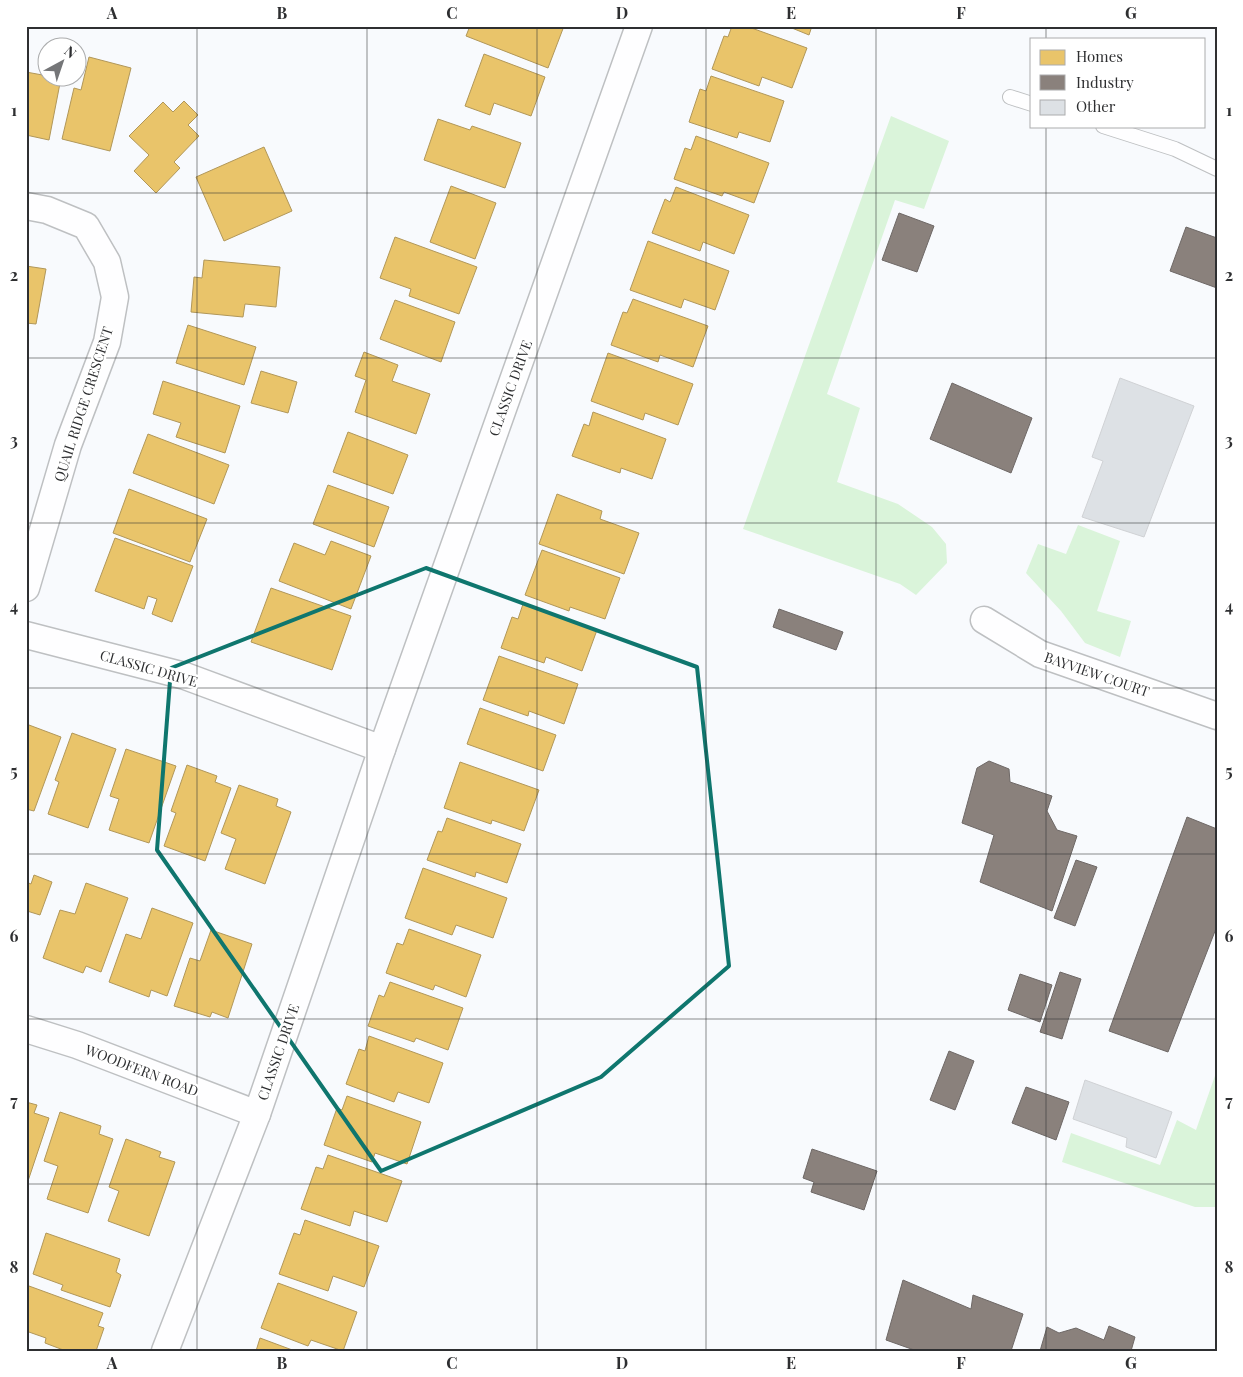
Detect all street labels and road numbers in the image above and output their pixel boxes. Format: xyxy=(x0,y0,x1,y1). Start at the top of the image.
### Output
street label: QUAIL RIDGE CRESCENT xyxy=(49,324,117,484)
street label: CLASSIC DRIVE xyxy=(484,337,536,439)
street label: CLASSIC DRIVE xyxy=(98,645,200,691)
street label: BAYVIEW COURT xyxy=(1042,647,1152,701)
street label: CLASSIC DRIVE xyxy=(253,1001,303,1103)
street label: WOODFERN ROAD xyxy=(82,1039,201,1100)

